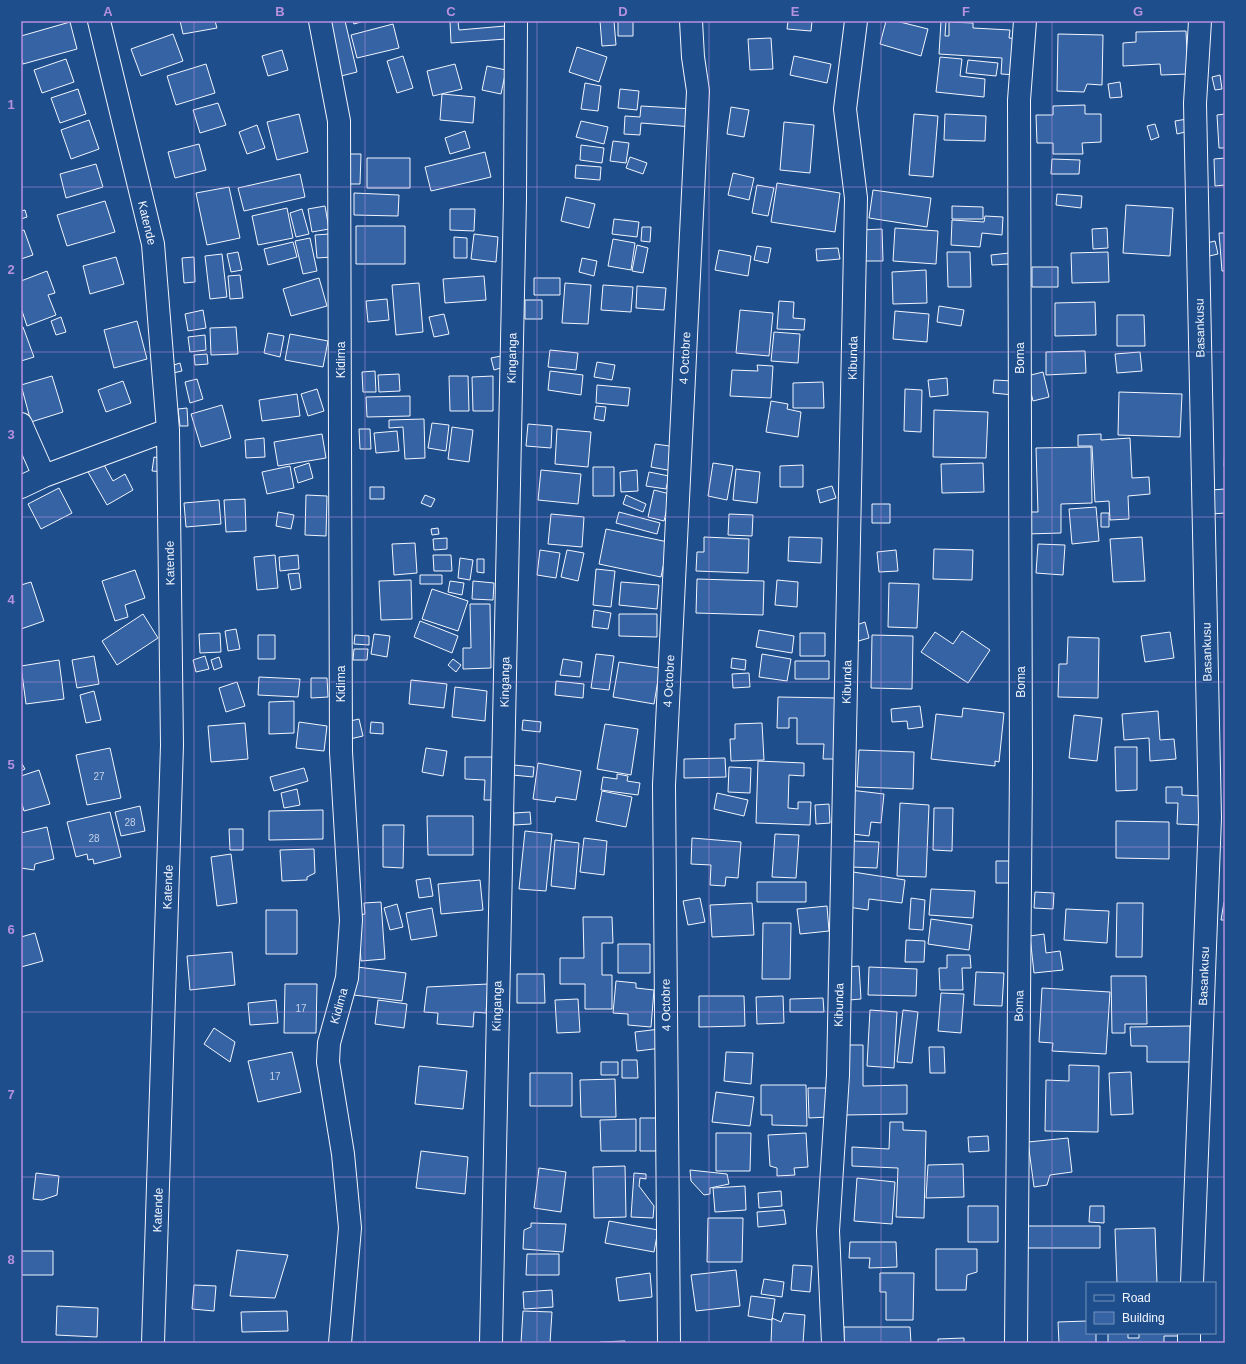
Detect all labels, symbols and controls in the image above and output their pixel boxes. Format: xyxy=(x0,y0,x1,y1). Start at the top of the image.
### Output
text: A xyxy=(103,4,113,19)
text: B xyxy=(275,4,285,19)
text: C xyxy=(446,4,456,19)
text: D xyxy=(618,4,628,19)
text: E xyxy=(791,4,800,19)
text: F xyxy=(962,4,970,19)
text: G xyxy=(1133,4,1143,19)
text: 1 xyxy=(7,97,15,112)
street label: Katende xyxy=(135,200,159,247)
text: 2 xyxy=(7,262,15,277)
street label: Basankusu xyxy=(1192,298,1208,358)
street label: 4 Octobre xyxy=(677,331,693,385)
street label: Kinganga xyxy=(505,332,519,383)
street label: Kibunda xyxy=(846,336,860,380)
street label: Kidima xyxy=(334,341,348,378)
street label: Boma xyxy=(1013,342,1027,374)
text: 3 xyxy=(7,427,15,442)
street label: Katende xyxy=(163,540,177,585)
text: 4 xyxy=(7,592,15,607)
street label: Basankusu xyxy=(1199,622,1215,682)
street label: 4 Octobre xyxy=(661,654,677,708)
street label: Kinganga xyxy=(498,656,512,707)
street label: Kibunda xyxy=(840,660,854,704)
street label: Kidima xyxy=(334,665,348,702)
street label: Boma xyxy=(1014,666,1028,698)
text: 5 xyxy=(7,757,15,772)
house number: 27 xyxy=(93,771,105,782)
house number: 28 xyxy=(124,817,136,828)
house number: 28 xyxy=(88,833,100,844)
street label: Katende xyxy=(160,864,176,910)
text: 6 xyxy=(7,922,15,937)
street label: Basankusu xyxy=(1196,946,1212,1006)
street label: 4 Octobre xyxy=(659,978,673,1031)
street label: Kinganga xyxy=(490,980,504,1031)
street label: Kibunda xyxy=(832,983,846,1027)
street label: Kidima xyxy=(327,986,351,1026)
street label: Boma xyxy=(1012,990,1026,1022)
house number: 17 xyxy=(295,1003,307,1014)
house number: 17 xyxy=(269,1071,281,1082)
text: 7 xyxy=(7,1087,15,1102)
street label: Katende xyxy=(150,1187,166,1233)
text: 8 xyxy=(7,1252,15,1267)
legend xyxy=(1086,1282,1216,1334)
text: Road xyxy=(1122,1291,1151,1305)
text: Building xyxy=(1122,1311,1165,1325)

